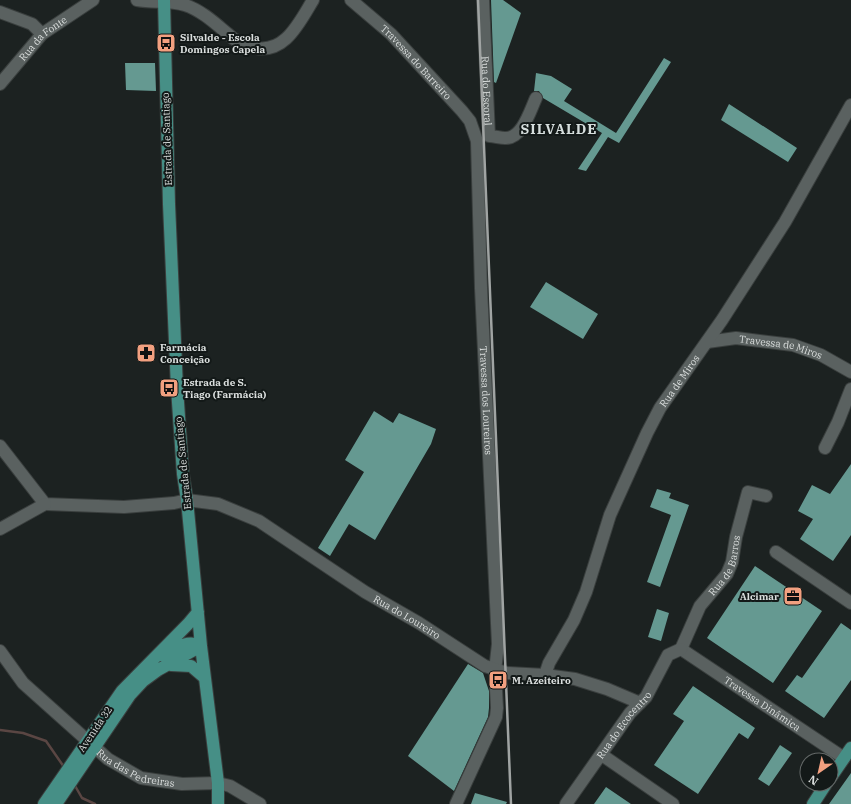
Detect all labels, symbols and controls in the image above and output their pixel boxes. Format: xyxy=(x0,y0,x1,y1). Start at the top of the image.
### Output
street label: Rua da Fonte xyxy=(16,13,69,63)
street label: Travessa do Barreiro xyxy=(378,22,455,102)
place label: Silvalde - Escola Domingos Capela xyxy=(180,31,265,56)
bus stop icon: Silvalde - Escola Domingos Capela xyxy=(155,32,177,54)
street label: Rua do Escoral xyxy=(479,56,495,126)
street label: Estrada de Santiago xyxy=(159,92,175,186)
district label: SILVALDE xyxy=(521,120,597,138)
street label: Travessa de Miros xyxy=(738,332,824,362)
place label: Farmácia Conceição xyxy=(160,341,210,366)
pharmacy icon: Farmácia Conceição xyxy=(135,342,157,364)
street label: Travessa dos Loureiros xyxy=(477,346,495,455)
street label: Rua de Miros xyxy=(656,352,702,410)
place label: Estrada de S. Tiago (Farmácia) xyxy=(183,376,267,401)
bus stop icon: Estrada de S. Tiago (Farmácia) xyxy=(158,377,180,399)
street label: Estrada de Santiago xyxy=(172,416,194,510)
street label: Rua de Barros xyxy=(705,534,743,598)
office icon: Alcimar xyxy=(782,585,804,607)
place label: Alcimar xyxy=(740,590,779,603)
street label: Rua do Loureiro xyxy=(371,592,443,642)
bus stop icon: M. Azeiteiro xyxy=(487,669,509,691)
street label: Travessa Dinâmica xyxy=(722,673,804,734)
place label: M. Azeiteiro xyxy=(512,674,571,687)
street label: Rua do Ecocentro xyxy=(593,689,654,761)
street label: Avenida 32 xyxy=(75,704,115,754)
street label: Rua das Pedreiras xyxy=(94,746,176,789)
north arrow xyxy=(799,752,839,792)
text: N xyxy=(806,772,821,789)

